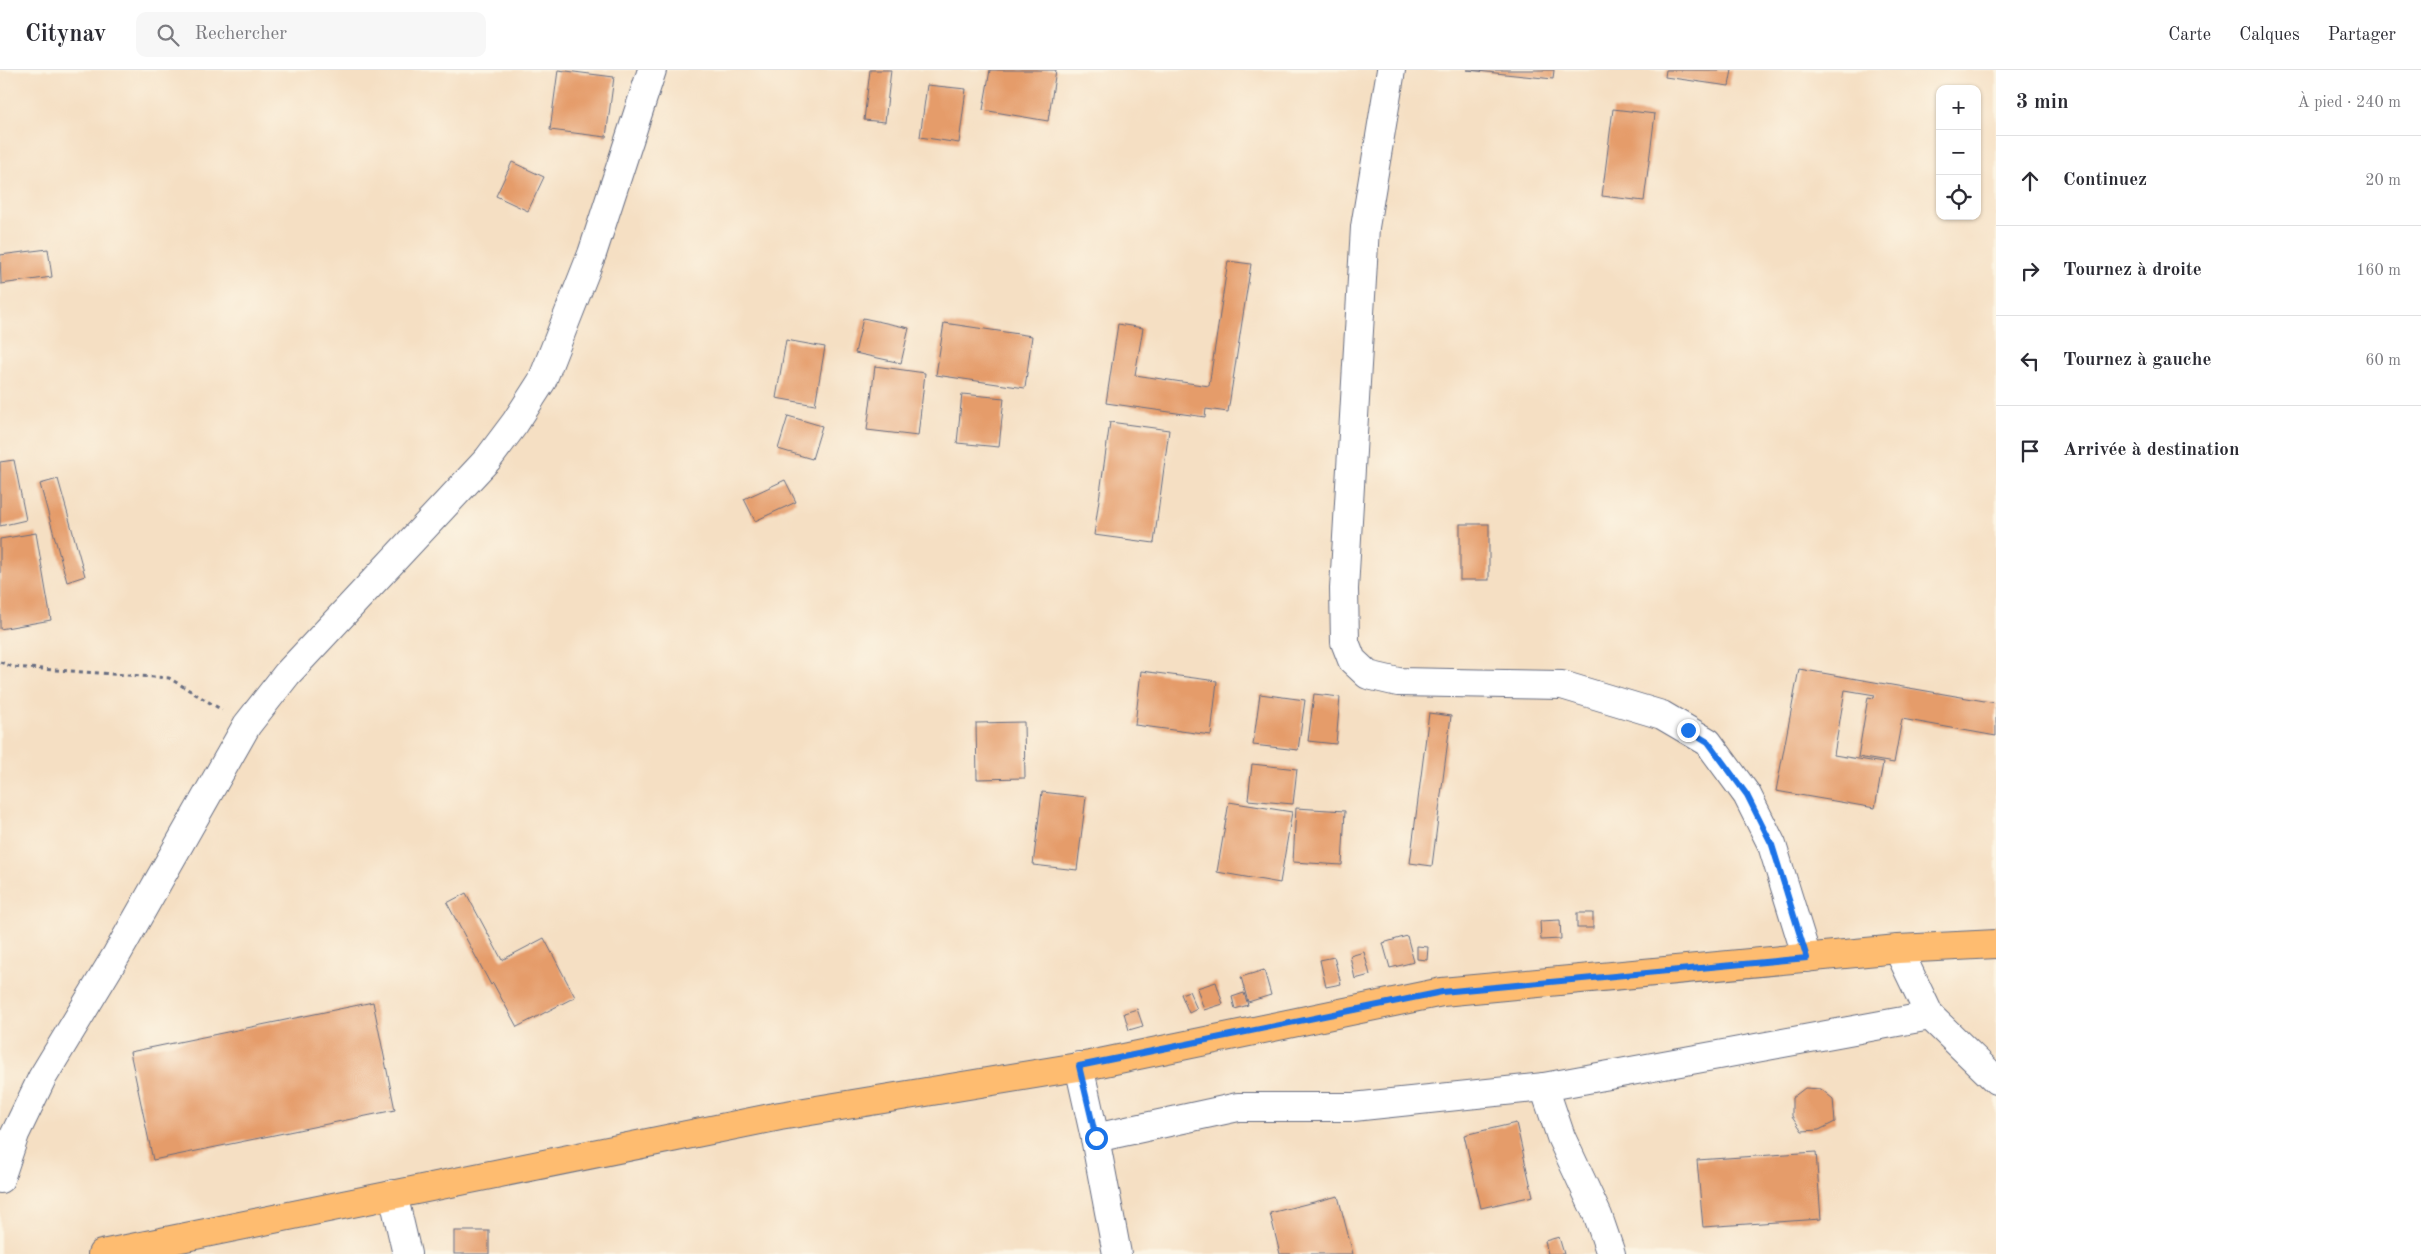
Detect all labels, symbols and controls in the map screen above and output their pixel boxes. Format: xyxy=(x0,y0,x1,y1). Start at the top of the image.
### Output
search box xyxy=(136,12,486,57)
icon: search xyxy=(154,21,182,49)
text: Citynav xyxy=(25,23,106,47)
text: Rechercher xyxy=(194,25,287,44)
text: Carte xyxy=(2168,26,2211,44)
text: Calques xyxy=(2239,26,2300,44)
text: Partager xyxy=(2328,26,2396,44)
map controls xyxy=(1936,85,1981,220)
button: + xyxy=(1936,85,1981,130)
text: 3 min xyxy=(2016,92,2069,113)
text: À pied · 240 m xyxy=(2298,95,2401,111)
button: − xyxy=(1936,130,1981,175)
icon: ahead xyxy=(2016,167,2044,195)
text: Continuez xyxy=(2063,171,2147,190)
text: 20 m xyxy=(2365,173,2401,189)
button: locate xyxy=(1936,175,1981,220)
icon: right xyxy=(2016,257,2044,285)
text: Tournez à droite xyxy=(2063,261,2202,280)
text: 160 m xyxy=(2356,263,2401,279)
icon: left xyxy=(2016,347,2044,375)
text: Tournez à gauche xyxy=(2063,351,2211,370)
text: 60 m xyxy=(2365,353,2401,369)
icon: arrive xyxy=(2016,437,2044,465)
text: Arrivée à destination xyxy=(2063,441,2239,460)
route end xyxy=(1677,719,1700,742)
route start xyxy=(1085,1127,1108,1150)

